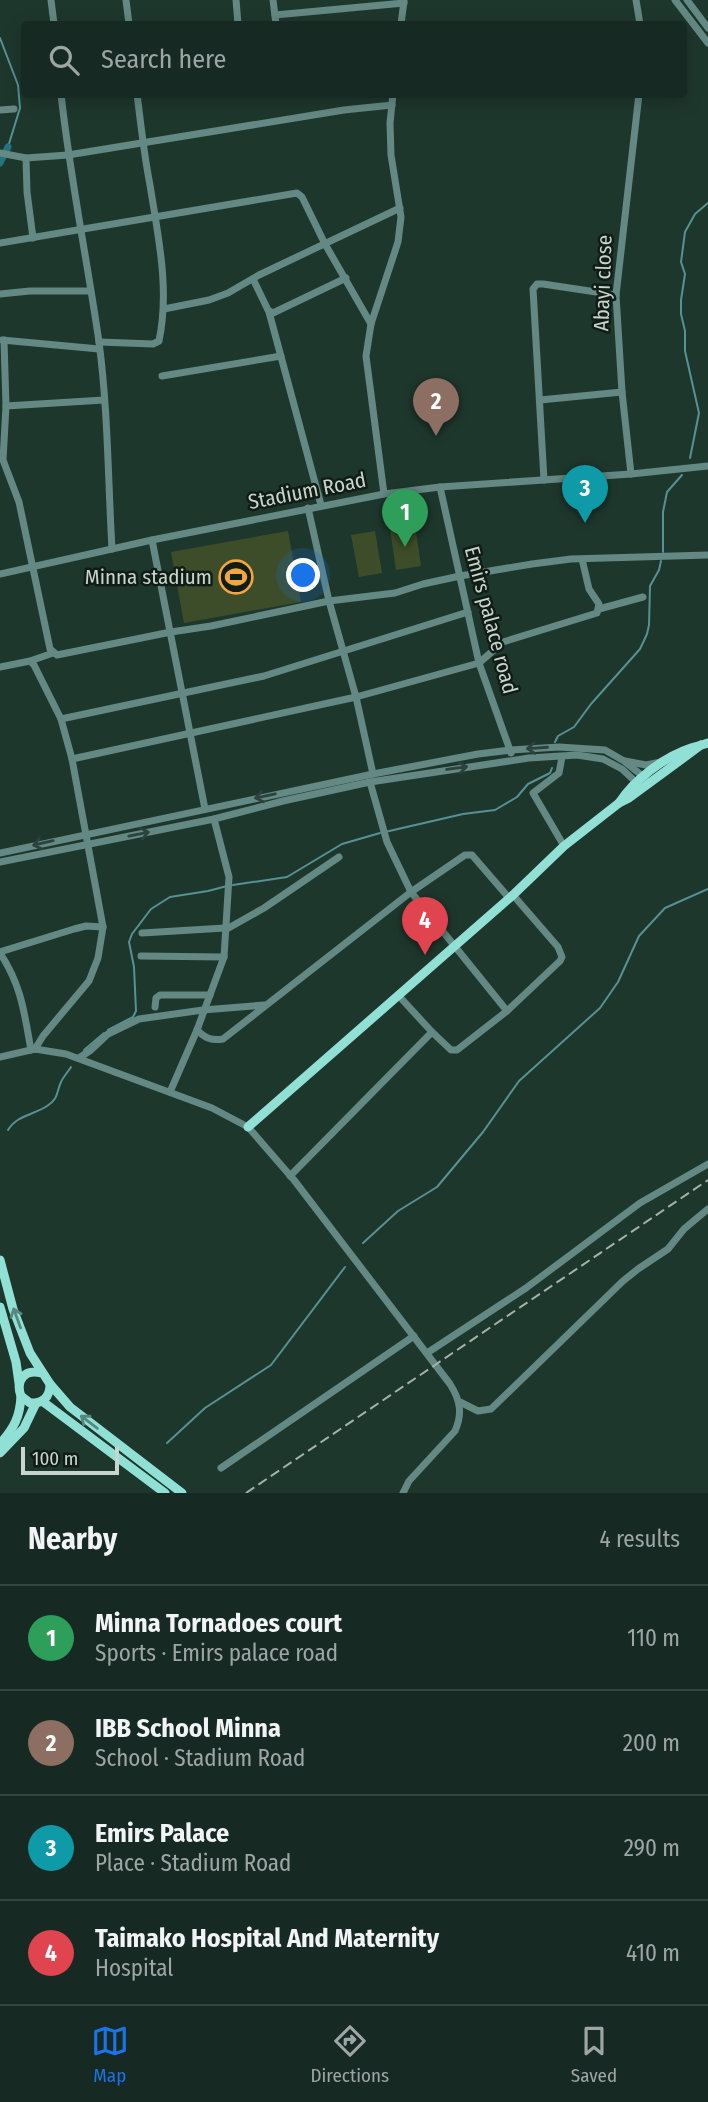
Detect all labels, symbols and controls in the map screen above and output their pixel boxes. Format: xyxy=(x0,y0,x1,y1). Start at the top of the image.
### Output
search box xyxy=(21,21,687,98)
icon: search xyxy=(45,41,83,79)
text: Search here xyxy=(101,44,226,75)
street label: Abayi close xyxy=(588,234,618,332)
pin: 2 xyxy=(413,378,459,436)
pin: 3 xyxy=(562,465,608,523)
street label: Stadium Road xyxy=(246,467,368,515)
pin: 1 xyxy=(382,489,428,547)
street label: Emirs palace road xyxy=(459,543,523,697)
sports icon: Minna stadium xyxy=(217,558,255,596)
your location xyxy=(286,558,320,592)
place label: Minna stadium xyxy=(85,564,212,590)
one-way arrow xyxy=(526,742,549,755)
one-way arrow xyxy=(446,761,468,774)
one-way arrow xyxy=(254,790,277,804)
one-way arrow xyxy=(127,826,150,840)
one-way arrow xyxy=(32,837,55,851)
pin: 4 xyxy=(402,897,448,955)
one-way arrow xyxy=(9,1308,22,1330)
one-way arrow xyxy=(80,1414,99,1429)
scale bar xyxy=(21,1444,119,1476)
text: 100 m xyxy=(32,1447,78,1470)
text: Nearby xyxy=(28,1521,117,1557)
text: 4 results xyxy=(599,1525,680,1553)
text: Minna Tornadoes court xyxy=(95,1608,342,1639)
text: 1 xyxy=(46,1624,56,1652)
text: 110 m xyxy=(627,1624,680,1652)
text: Sports · Emirs palace road xyxy=(95,1639,338,1667)
text: IBB School Minna xyxy=(95,1713,281,1744)
text: 2 xyxy=(46,1729,56,1757)
text: 200 m xyxy=(623,1729,680,1757)
text: School · Stadium Road xyxy=(95,1744,305,1772)
text: Emirs Palace xyxy=(95,1818,229,1849)
text: 3 xyxy=(46,1834,56,1862)
text: 290 m xyxy=(624,1834,680,1862)
text: Place · Stadium Road xyxy=(95,1849,291,1877)
text: Taimako Hospital And Maternity xyxy=(95,1923,439,1954)
text: 4 xyxy=(45,1939,57,1967)
text: 410 m xyxy=(626,1939,680,1967)
text: Hospital xyxy=(95,1954,173,1982)
tab: Map xyxy=(91,2022,129,2087)
tab: Directions xyxy=(311,2022,389,2087)
tab: Saved xyxy=(571,2022,617,2087)

